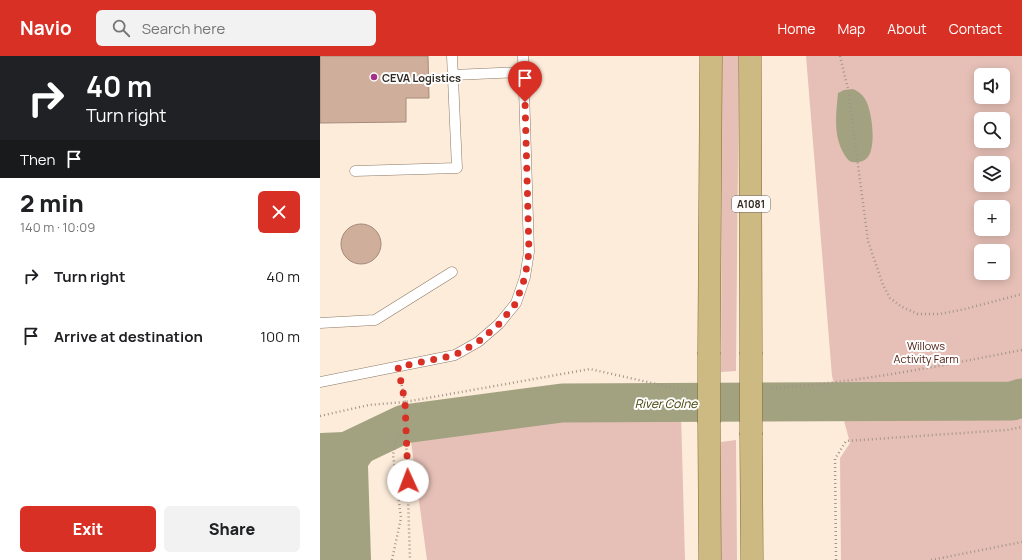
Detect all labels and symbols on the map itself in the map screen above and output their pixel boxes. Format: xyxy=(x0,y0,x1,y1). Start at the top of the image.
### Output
pin xyxy=(508,61,542,102)
place label: CEVA Logistics xyxy=(382,70,461,85)
marker: CEVA Logistics xyxy=(369,72,379,82)
road number: A1081 xyxy=(732,196,770,212)
park label: Willows Activity Farm xyxy=(893,338,959,366)
water label: River Colne xyxy=(635,395,698,412)
position arrow xyxy=(387,460,429,502)

